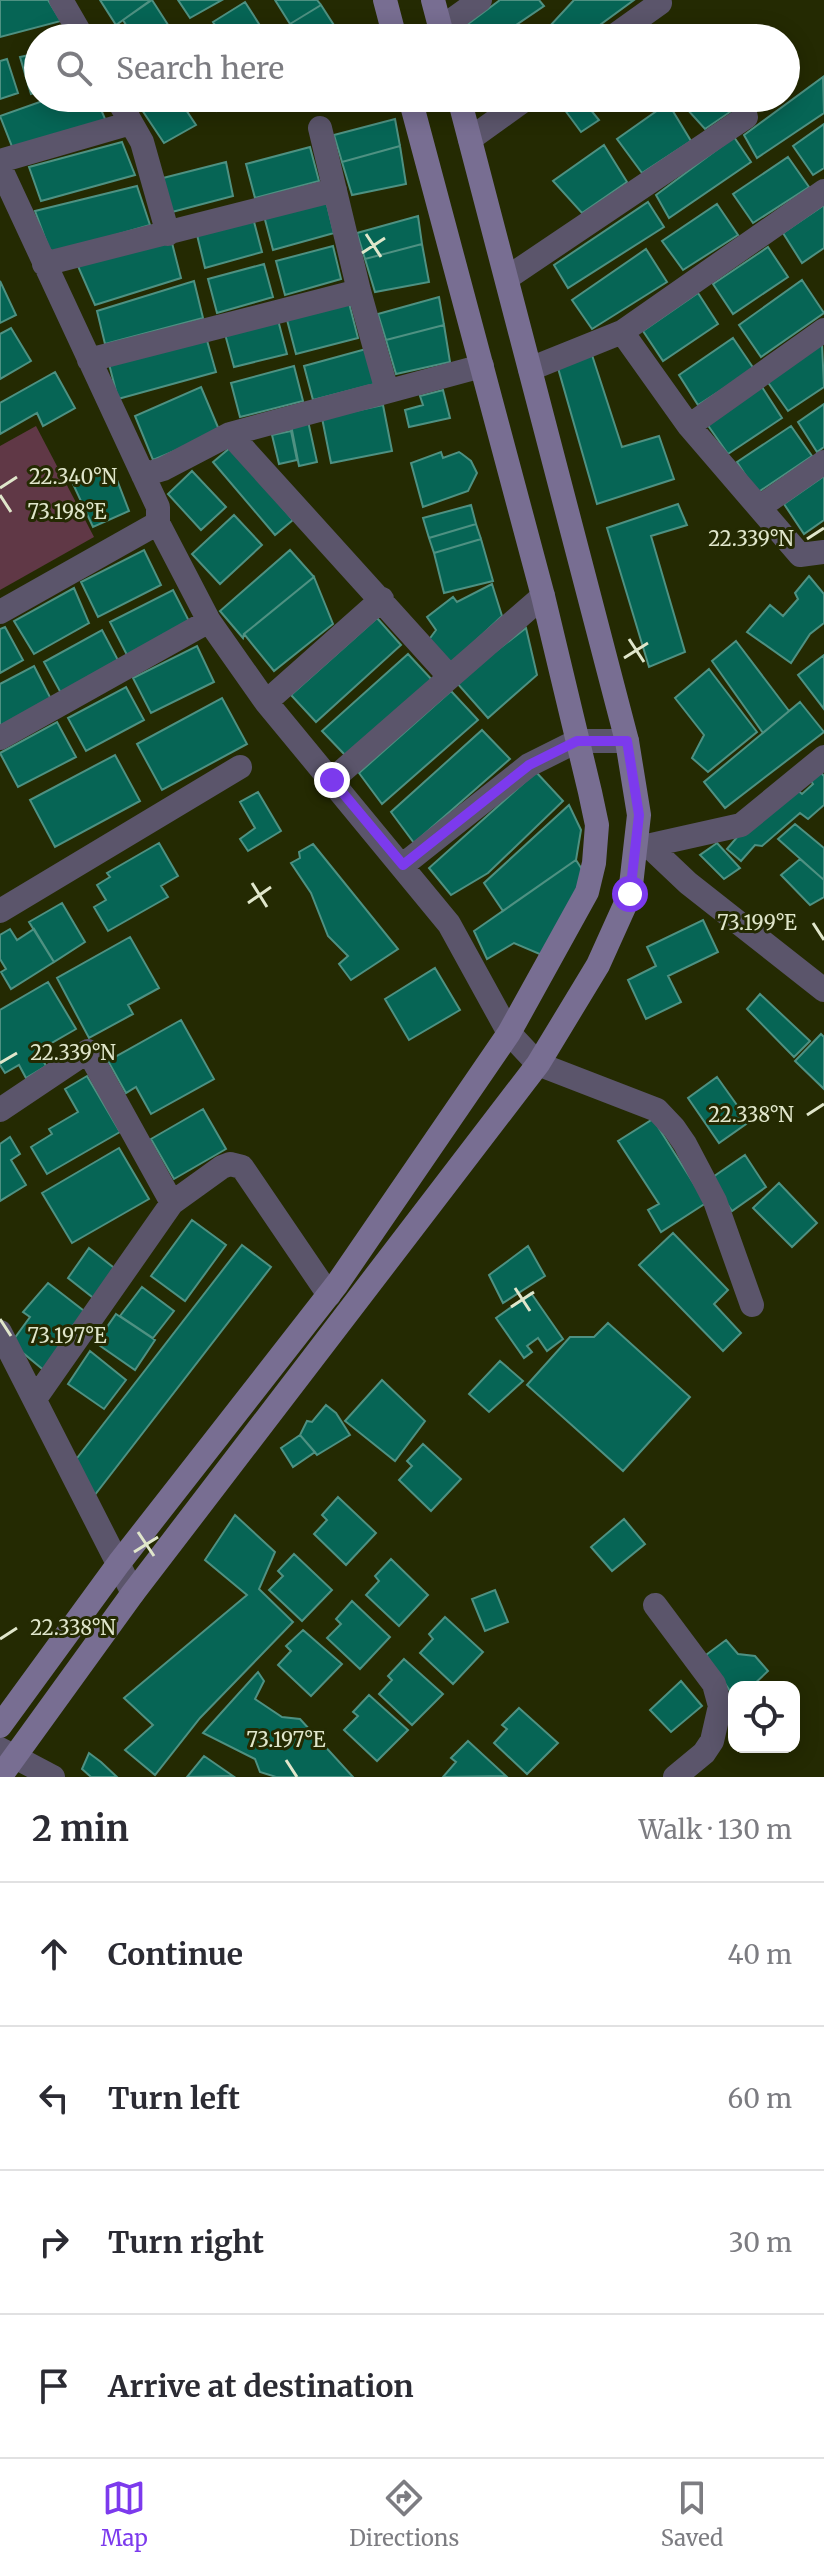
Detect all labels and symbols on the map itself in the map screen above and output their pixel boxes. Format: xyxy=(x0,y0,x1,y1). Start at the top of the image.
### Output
text: 22.340°N xyxy=(29,464,118,489)
text: 73.198°E xyxy=(28,499,107,524)
text: 22.339°N xyxy=(708,526,794,551)
route end xyxy=(314,762,350,798)
route start xyxy=(612,876,648,912)
text: 73.199°E xyxy=(717,910,797,935)
text: 22.339°N xyxy=(30,1040,116,1065)
text: 22.338°N xyxy=(708,1102,794,1127)
text: 73.197°E xyxy=(28,1323,107,1348)
text: 22.338°N xyxy=(30,1615,116,1640)
text: 73.197°E xyxy=(247,1727,326,1752)

